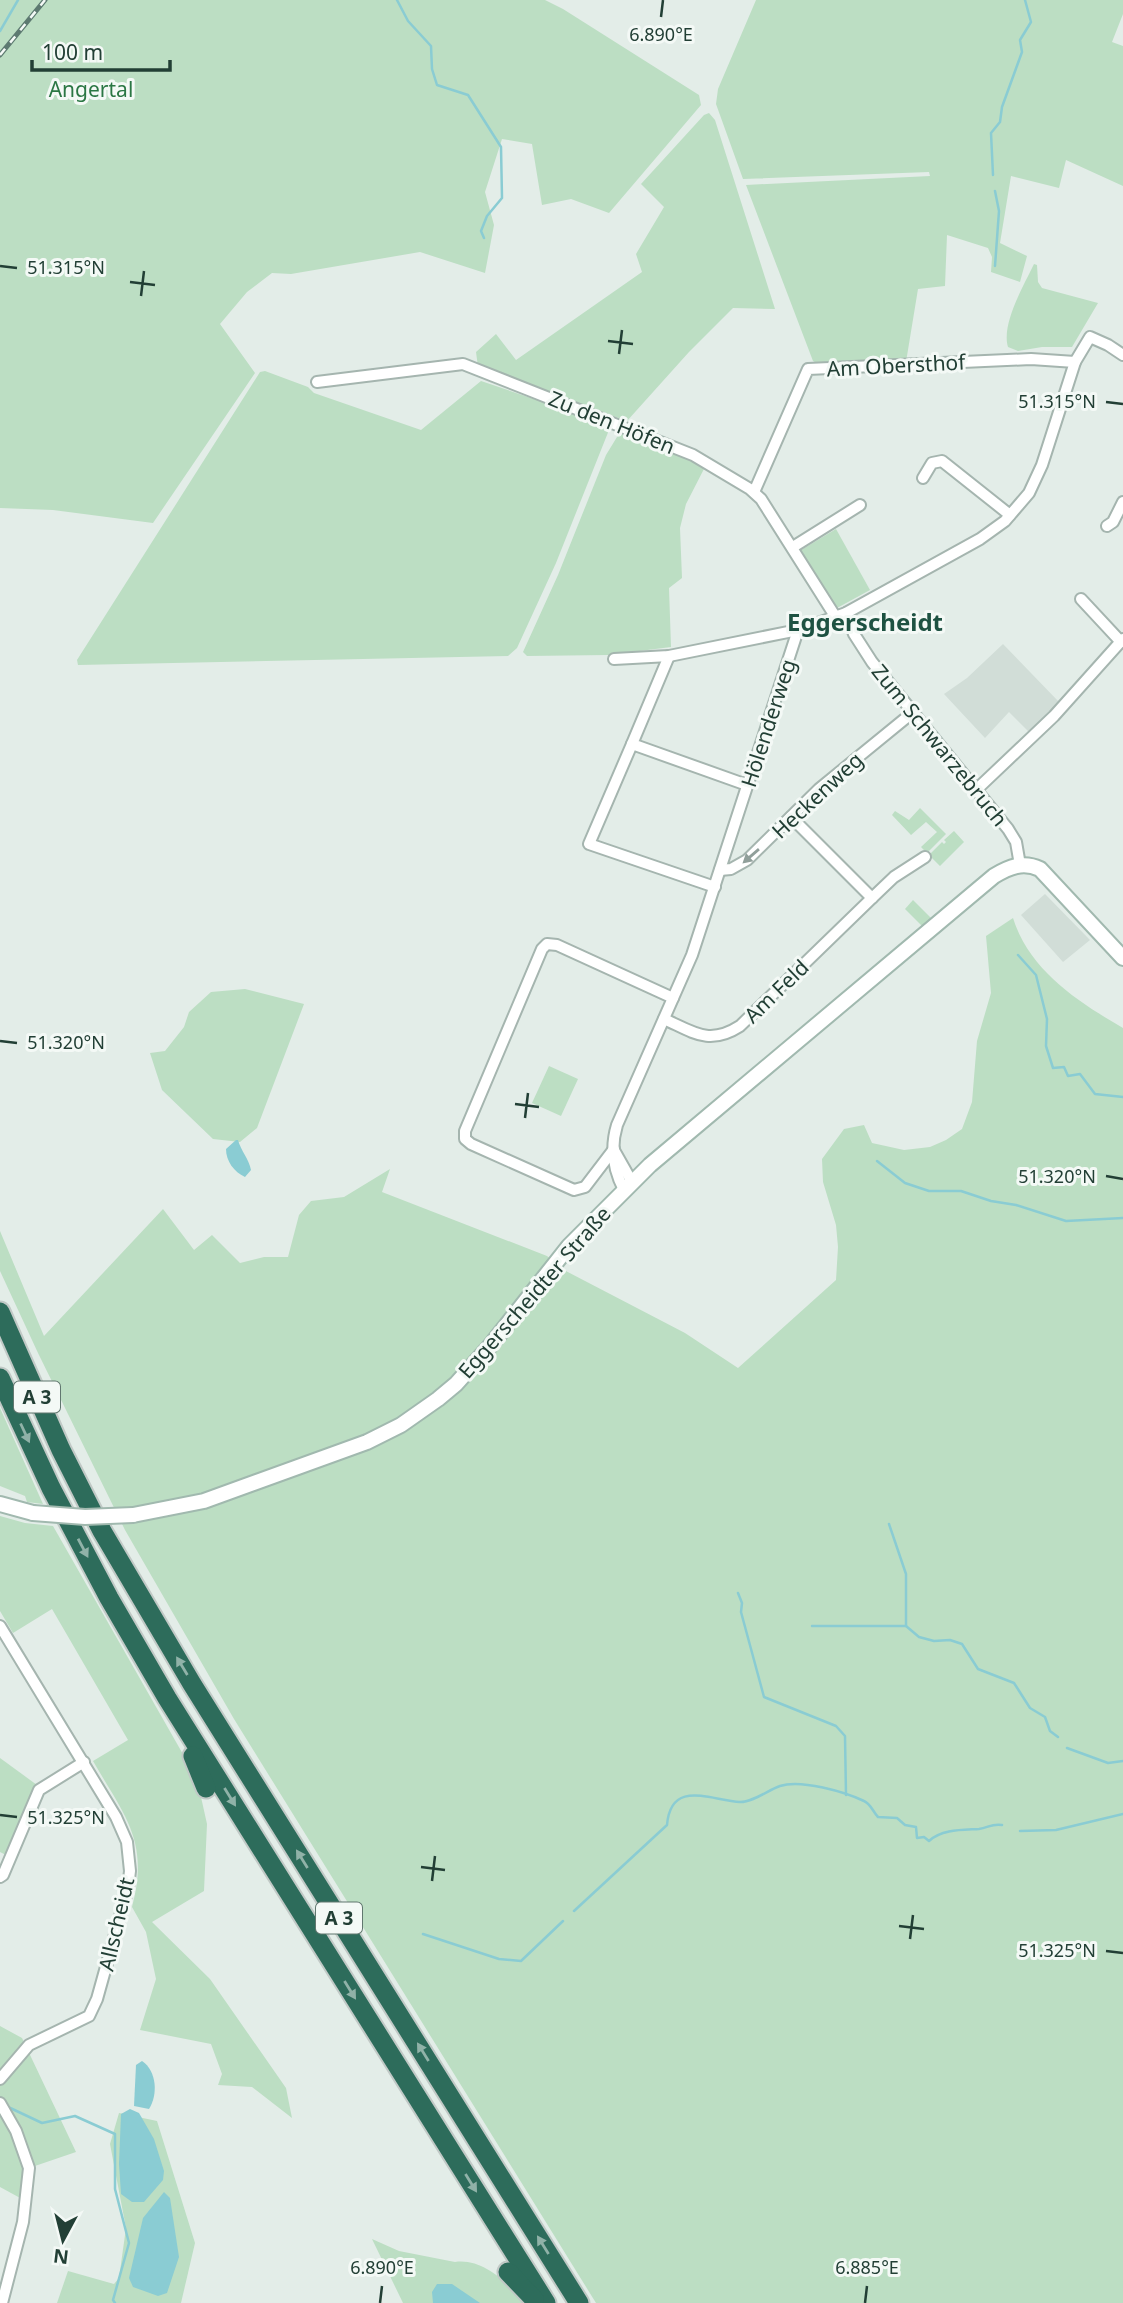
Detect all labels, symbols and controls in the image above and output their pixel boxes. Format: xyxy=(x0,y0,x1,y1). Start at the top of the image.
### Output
text: 6.890°E xyxy=(629,22,693,46)
scale bar xyxy=(32,28,170,72)
text: 100 m xyxy=(42,38,103,66)
park label: Angertal xyxy=(49,75,133,103)
text: 51.315°N xyxy=(27,255,105,279)
street label: Am Obersthof xyxy=(826,347,968,383)
street label: Zu den Höfen xyxy=(545,384,679,460)
text: 51.315°N xyxy=(1018,389,1096,413)
district label: Eggerscheidt xyxy=(787,605,943,638)
street label: Hölenderweg xyxy=(734,655,802,791)
street label: Zum Schwarzebruch xyxy=(866,658,1014,832)
street label: Heckenweg xyxy=(765,746,869,844)
one-way arrow xyxy=(742,848,760,864)
street label: Am Feld xyxy=(738,953,814,1029)
text: 51.320°N xyxy=(27,1030,105,1054)
text: 51.320°N xyxy=(1018,1164,1096,1188)
street label: Eggerscheidter Straße xyxy=(452,1200,616,1384)
road number: A 3 xyxy=(14,1382,60,1413)
one-way arrow xyxy=(19,1423,31,1443)
one-way arrow xyxy=(77,1538,89,1558)
one-way arrow xyxy=(176,1657,188,1676)
one-way arrow xyxy=(223,1787,236,1807)
text: 51.325°N xyxy=(27,1805,105,1829)
one-way arrow xyxy=(296,1850,309,1869)
street label: Allscheidt xyxy=(92,1874,140,1974)
road number: A 3 xyxy=(316,1902,362,1934)
text: 51.325°N xyxy=(1018,1938,1096,1962)
one-way arrow xyxy=(344,1980,357,2000)
one-way arrow xyxy=(416,2043,429,2062)
one-way arrow xyxy=(464,2173,477,2192)
north arrow xyxy=(28,2205,98,2275)
one-way arrow xyxy=(537,2236,550,2255)
text: N xyxy=(52,2243,70,2271)
text: 6.890°E xyxy=(350,2255,414,2279)
text: 6.885°E xyxy=(835,2255,899,2279)

